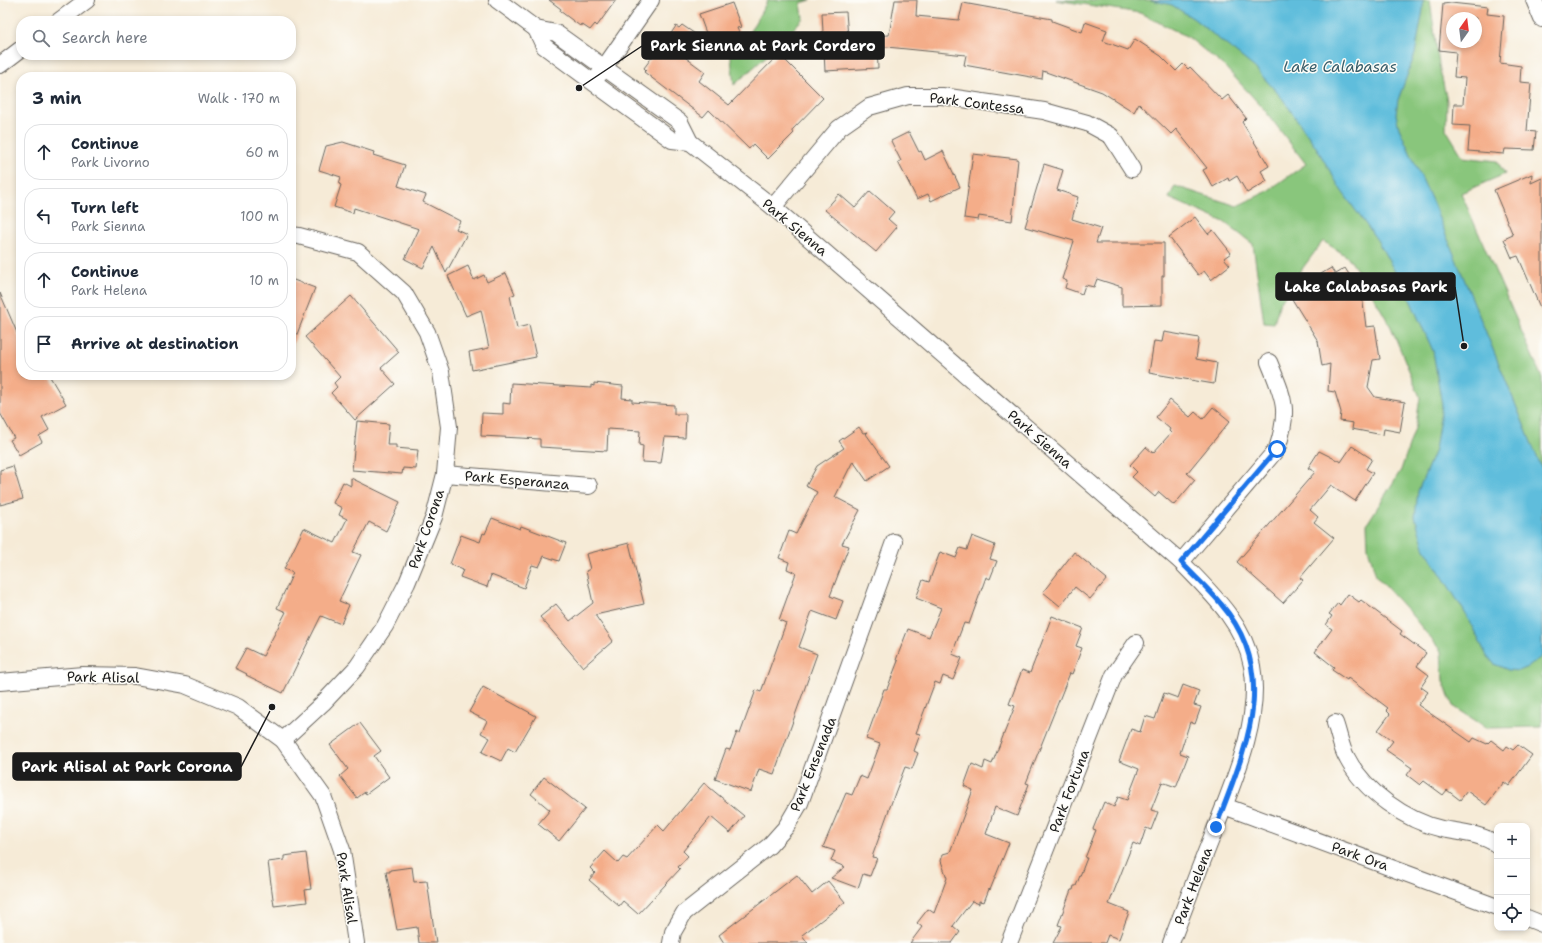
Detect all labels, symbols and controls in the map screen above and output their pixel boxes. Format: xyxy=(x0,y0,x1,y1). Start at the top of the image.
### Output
north arrow xyxy=(1446,12,1482,48)
search box xyxy=(16,16,296,60)
icon: search xyxy=(30,27,52,49)
text: Search here xyxy=(62,28,148,48)
callout: Park Sienna at Park Cordero xyxy=(642,32,884,59)
text: Park Sienna at Park Cordero xyxy=(650,36,876,56)
water label: Lake Calabasas xyxy=(1283,57,1397,77)
text: 3 min xyxy=(32,87,82,109)
street label: Park Contessa xyxy=(929,88,1026,118)
text: Walk · 170 m xyxy=(198,90,280,107)
text: Continue xyxy=(71,134,139,154)
icon: ahead xyxy=(33,141,55,163)
text: 60 m xyxy=(246,144,279,161)
text: Park Livorno xyxy=(71,154,150,171)
street label: Park Sienna xyxy=(759,194,832,260)
text: Turn left xyxy=(71,198,139,218)
icon: left xyxy=(33,205,55,227)
text: 100 m xyxy=(240,208,279,225)
text: Park Sienna xyxy=(71,218,145,235)
text: Continue xyxy=(71,262,139,282)
icon: ahead xyxy=(33,269,55,291)
text: 10 m xyxy=(249,272,279,289)
callout: Lake Calabasas Park xyxy=(1276,273,1455,300)
text: Lake Calabasas Park xyxy=(1284,277,1448,297)
text: Park Helena xyxy=(71,282,147,299)
icon: arrive xyxy=(33,333,55,355)
text: Arrive at destination xyxy=(71,334,239,354)
street label: Park Sienna xyxy=(1004,406,1076,472)
route start xyxy=(1268,440,1286,458)
street label: Park Esperanza xyxy=(464,466,570,494)
street label: Park Corona xyxy=(404,487,448,571)
street label: Park Alisal xyxy=(67,667,140,687)
street label: Park Ensenada xyxy=(786,714,840,814)
street label: Park Fortuna xyxy=(1045,747,1093,835)
callout: Park Alisal at Park Corona xyxy=(13,753,241,780)
text: Park Alisal at Park Corona xyxy=(21,757,233,777)
route end xyxy=(1207,818,1225,836)
map controls xyxy=(1494,823,1530,931)
button: + xyxy=(1494,823,1530,859)
street label: Park Ora xyxy=(1329,837,1391,875)
street label: Park Helena xyxy=(1170,844,1216,927)
street label: Park Alisal xyxy=(332,851,362,926)
button: − xyxy=(1494,859,1530,895)
button: locate xyxy=(1494,895,1530,931)

